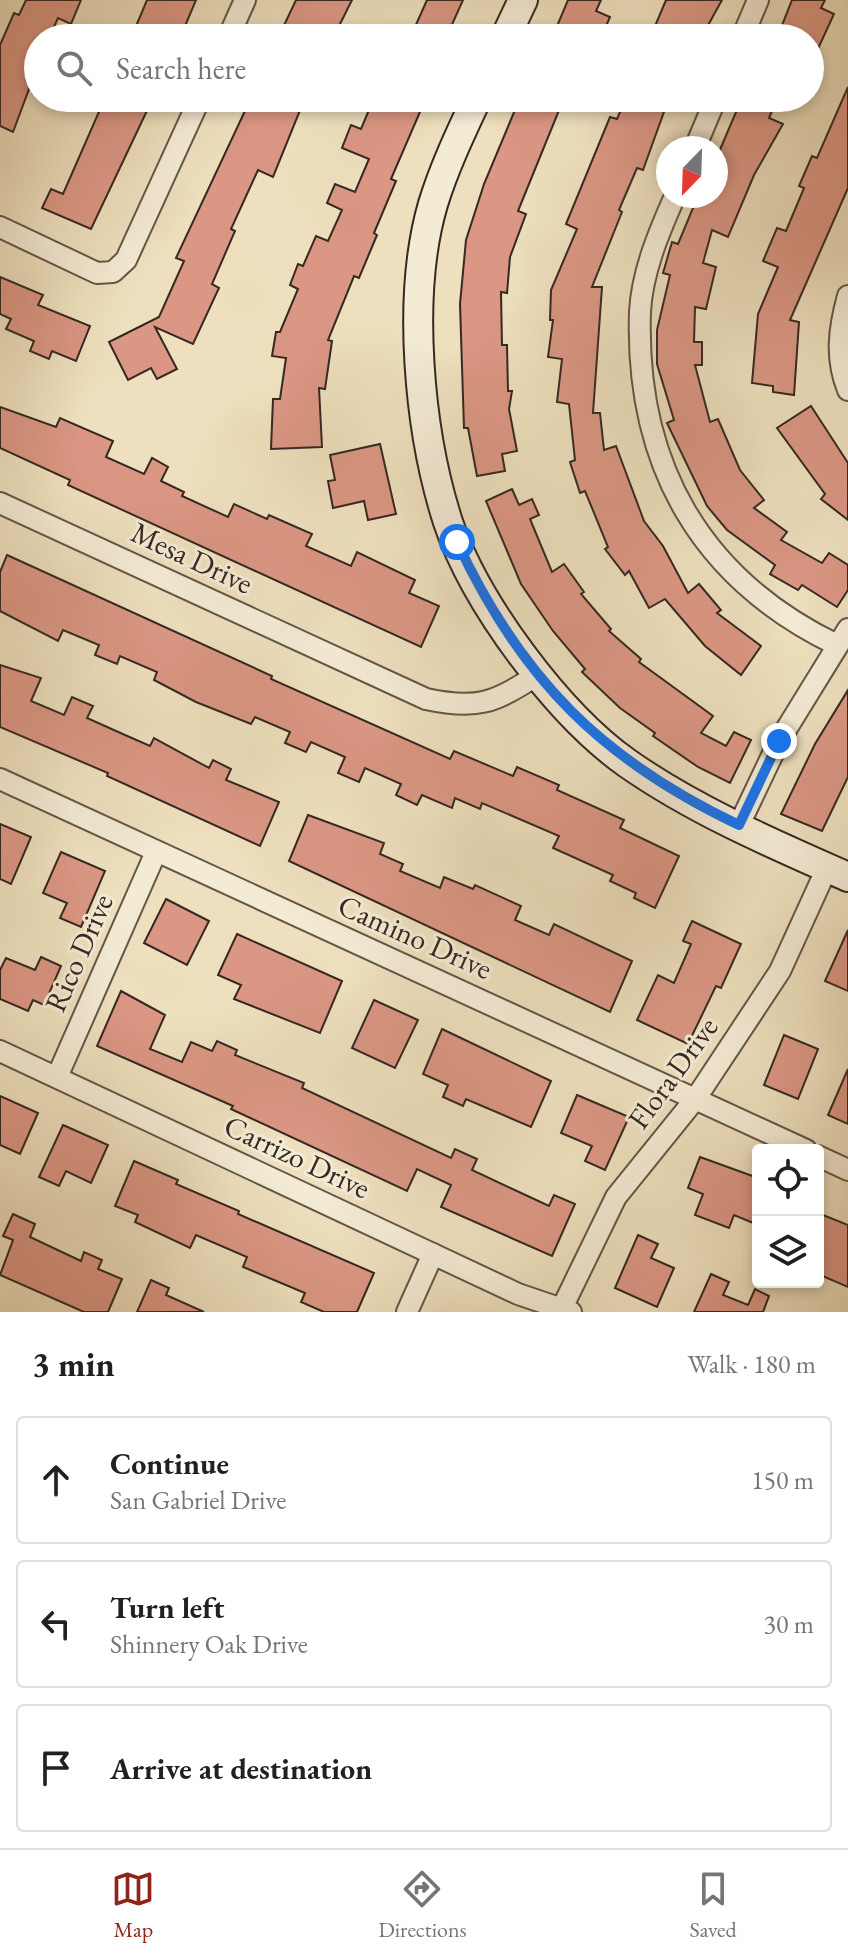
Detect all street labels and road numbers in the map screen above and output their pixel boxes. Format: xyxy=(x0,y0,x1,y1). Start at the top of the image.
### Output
street label: Mesa Drive xyxy=(125,512,259,603)
street label: Camino Drive xyxy=(332,885,498,988)
street label: Rico Drive xyxy=(35,888,122,1018)
street label: Flora Drive xyxy=(619,1009,726,1137)
street label: Carrizo Drive xyxy=(218,1106,377,1207)

